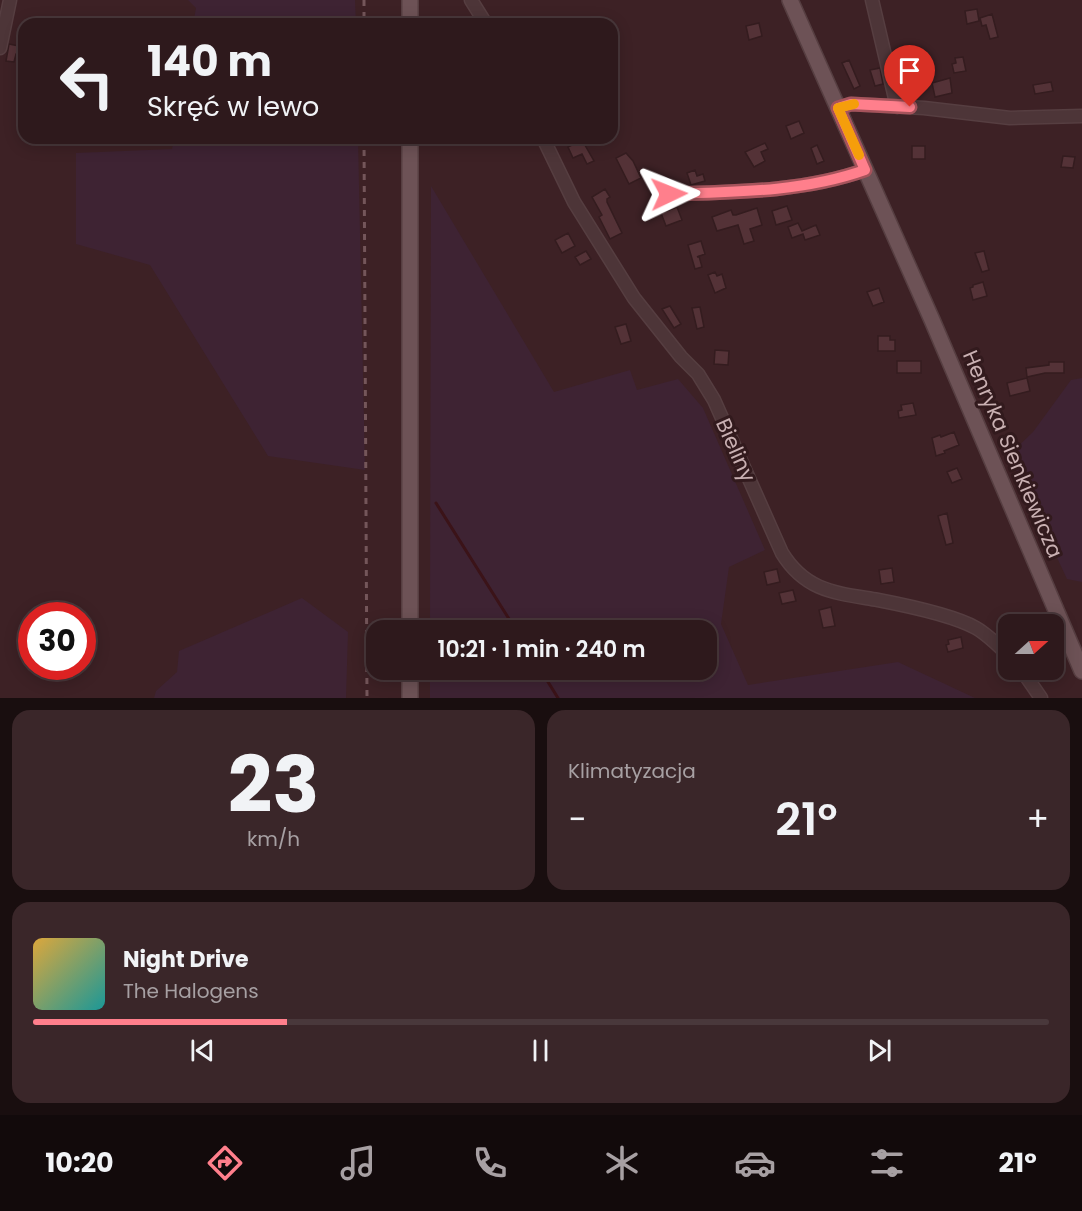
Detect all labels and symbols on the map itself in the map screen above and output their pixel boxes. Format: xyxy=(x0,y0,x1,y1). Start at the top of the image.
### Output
pin xyxy=(884,45,935,107)
position arrow xyxy=(637,162,701,226)
street label: Henryka Sienkiewicza xyxy=(956,346,1070,562)
street label: Bieliny xyxy=(709,414,763,487)
speed limit sign: 30 xyxy=(18,602,96,680)
north arrow xyxy=(998,614,1064,680)

